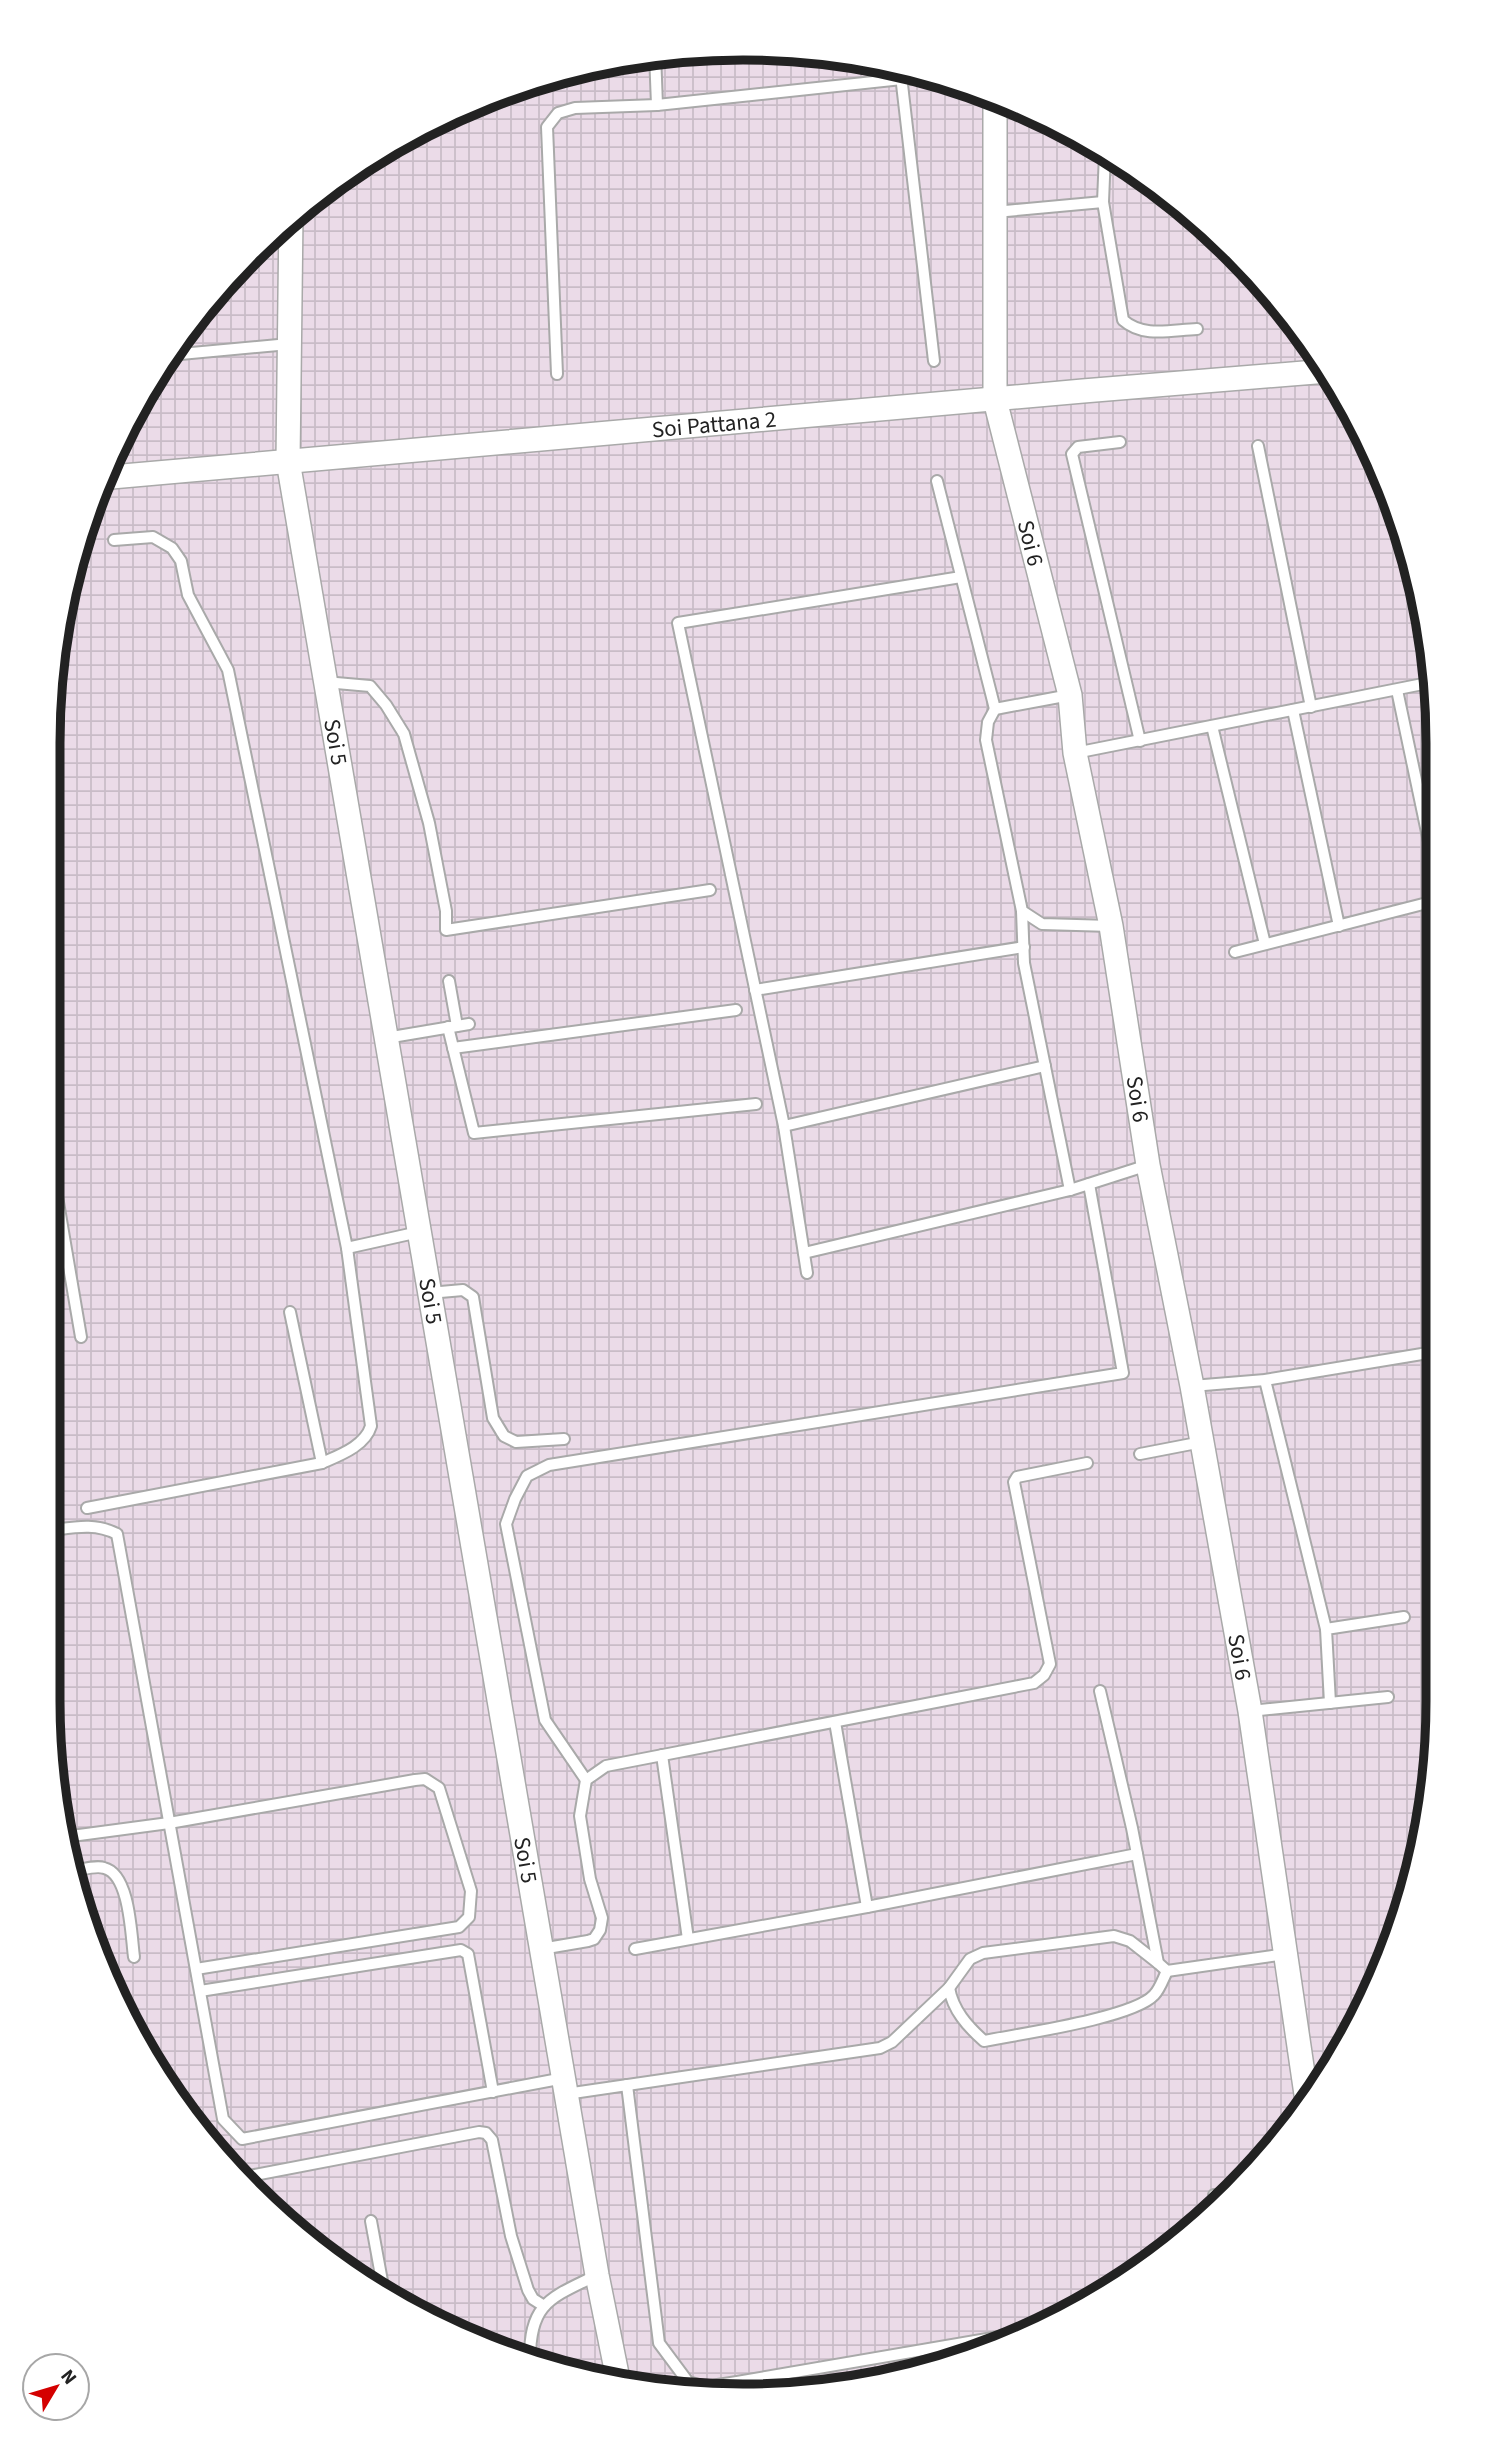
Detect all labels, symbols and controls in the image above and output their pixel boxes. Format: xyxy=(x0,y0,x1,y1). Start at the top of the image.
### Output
street label: Soi Pattana 2 xyxy=(650,403,778,446)
street label: Soi 6 xyxy=(1009,517,1052,570)
street label: Soi 5 xyxy=(315,716,356,768)
street label: Soi 6 xyxy=(1118,1074,1157,1125)
street label: Soi 5 xyxy=(410,1275,451,1327)
street label: Soi 6 xyxy=(1219,1631,1260,1683)
street label: Soi 5 xyxy=(505,1834,546,1886)
north arrow xyxy=(21,2352,91,2422)
text: N xyxy=(54,2364,83,2391)

